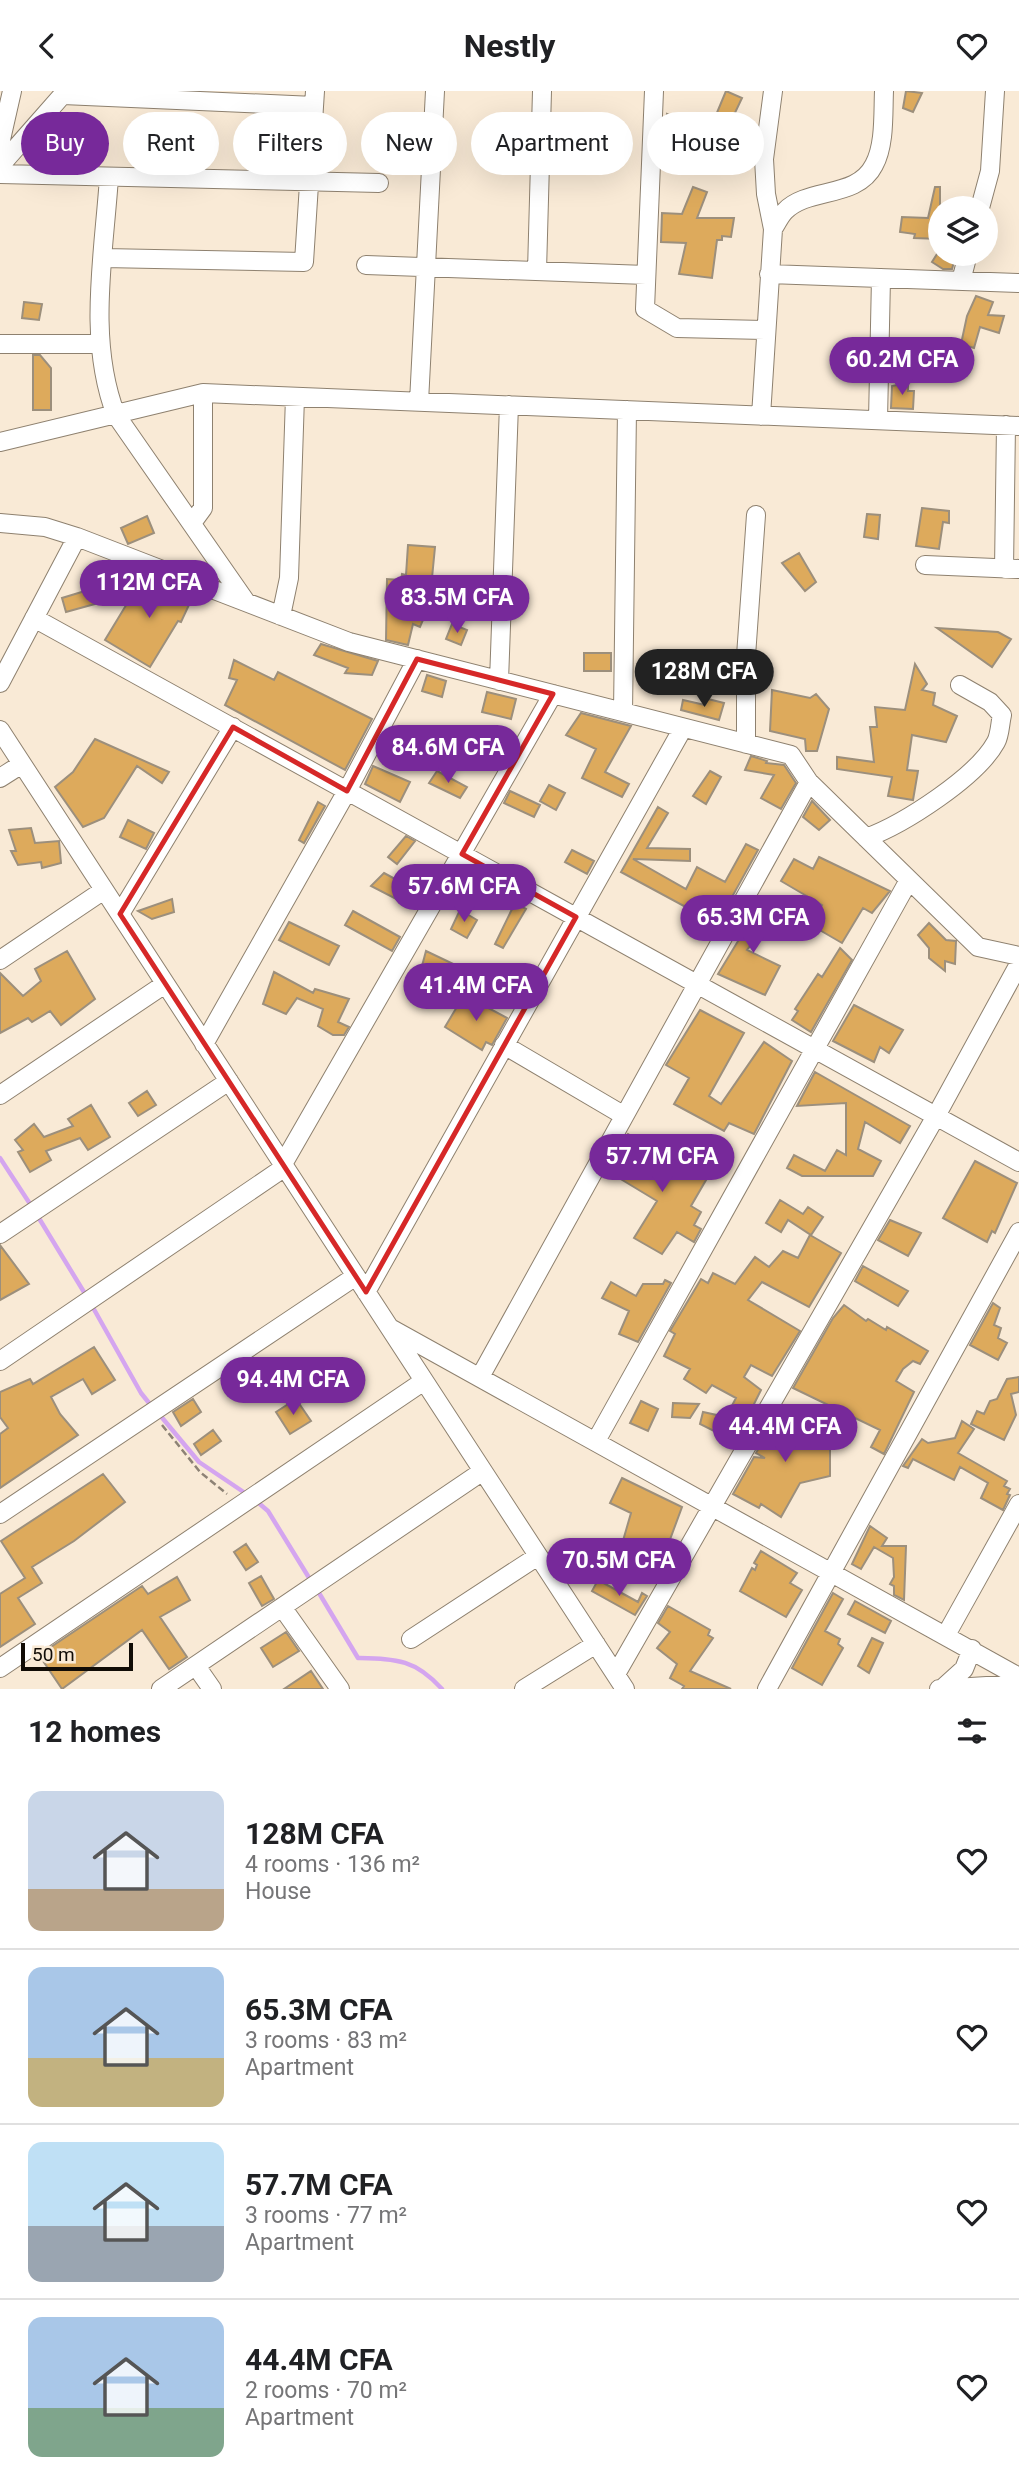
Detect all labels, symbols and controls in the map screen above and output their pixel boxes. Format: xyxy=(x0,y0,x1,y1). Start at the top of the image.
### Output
icon: back xyxy=(28,27,66,65)
text: Nestly xyxy=(464,27,555,65)
icon: heart xyxy=(953,27,991,65)
chip: Buy xyxy=(21,112,109,175)
chip: Rent xyxy=(123,112,219,175)
chip: Filters xyxy=(233,112,347,175)
chip: New xyxy=(361,112,457,175)
chip: Apartment xyxy=(471,112,633,175)
chip: House xyxy=(647,112,764,175)
map controls xyxy=(928,196,998,266)
button: layers xyxy=(928,196,998,266)
pin: 60.2M CFA xyxy=(822,337,982,397)
text: 60.2M CFA xyxy=(845,346,959,373)
pin: 112M CFA xyxy=(77,561,221,620)
text: 112M CFA xyxy=(96,569,202,596)
pin: 83.5M CFA xyxy=(377,575,537,635)
text: 83.5M CFA xyxy=(400,584,514,611)
pin: 128M CFA xyxy=(632,649,776,709)
text: 128M CFA xyxy=(651,658,757,685)
pin: 84.6M CFA xyxy=(368,725,528,785)
text: 84.6M CFA xyxy=(391,734,505,761)
pin: 57.6M CFA xyxy=(384,865,544,924)
text: 57.6M CFA xyxy=(407,873,521,900)
pin: 65.3M CFA xyxy=(673,895,833,955)
text: 65.3M CFA xyxy=(696,904,810,931)
pin: 41.4M CFA xyxy=(396,963,556,1023)
text: 41.4M CFA xyxy=(419,972,533,999)
pin: 57.7M CFA xyxy=(582,1135,742,1194)
text: 57.7M CFA xyxy=(605,1143,719,1170)
pin: 94.4M CFA xyxy=(213,1357,373,1417)
text: 94.4M CFA xyxy=(236,1366,350,1393)
pin: 44.4M CFA xyxy=(705,1405,865,1464)
text: 44.4M CFA xyxy=(728,1413,842,1440)
pin: 70.5M CFA xyxy=(539,1539,699,1598)
text: 70.5M CFA xyxy=(562,1547,676,1574)
scale bar xyxy=(21,1640,133,1672)
text: 50 m xyxy=(32,1643,75,1666)
icon: filters xyxy=(953,1712,991,1750)
text: 12 homes xyxy=(28,1714,161,1749)
text: 128M CFA xyxy=(245,1816,384,1851)
icon: home xyxy=(84,1819,168,1903)
icon: heart xyxy=(953,1842,991,1880)
text: 4 rooms · 136 m² xyxy=(245,1851,420,1878)
text: House xyxy=(245,1878,311,1905)
text: 65.3M CFA xyxy=(245,1992,393,2027)
icon: home xyxy=(84,1995,168,2079)
icon: heart xyxy=(953,2018,991,2056)
text: 3 rooms · 83 m² xyxy=(245,2027,407,2054)
text: Apartment xyxy=(245,2054,354,2081)
text: 57.7M CFA xyxy=(245,2167,393,2202)
icon: home xyxy=(84,2170,168,2254)
icon: heart xyxy=(953,2193,991,2231)
text: 3 rooms · 77 m² xyxy=(245,2202,407,2229)
text: Apartment xyxy=(245,2229,354,2256)
text: 44.4M CFA xyxy=(245,2342,393,2377)
icon: home xyxy=(84,2345,168,2429)
icon: heart xyxy=(953,2368,991,2406)
text: 2 rooms · 70 m² xyxy=(245,2377,407,2404)
text: Apartment xyxy=(245,2404,354,2431)

